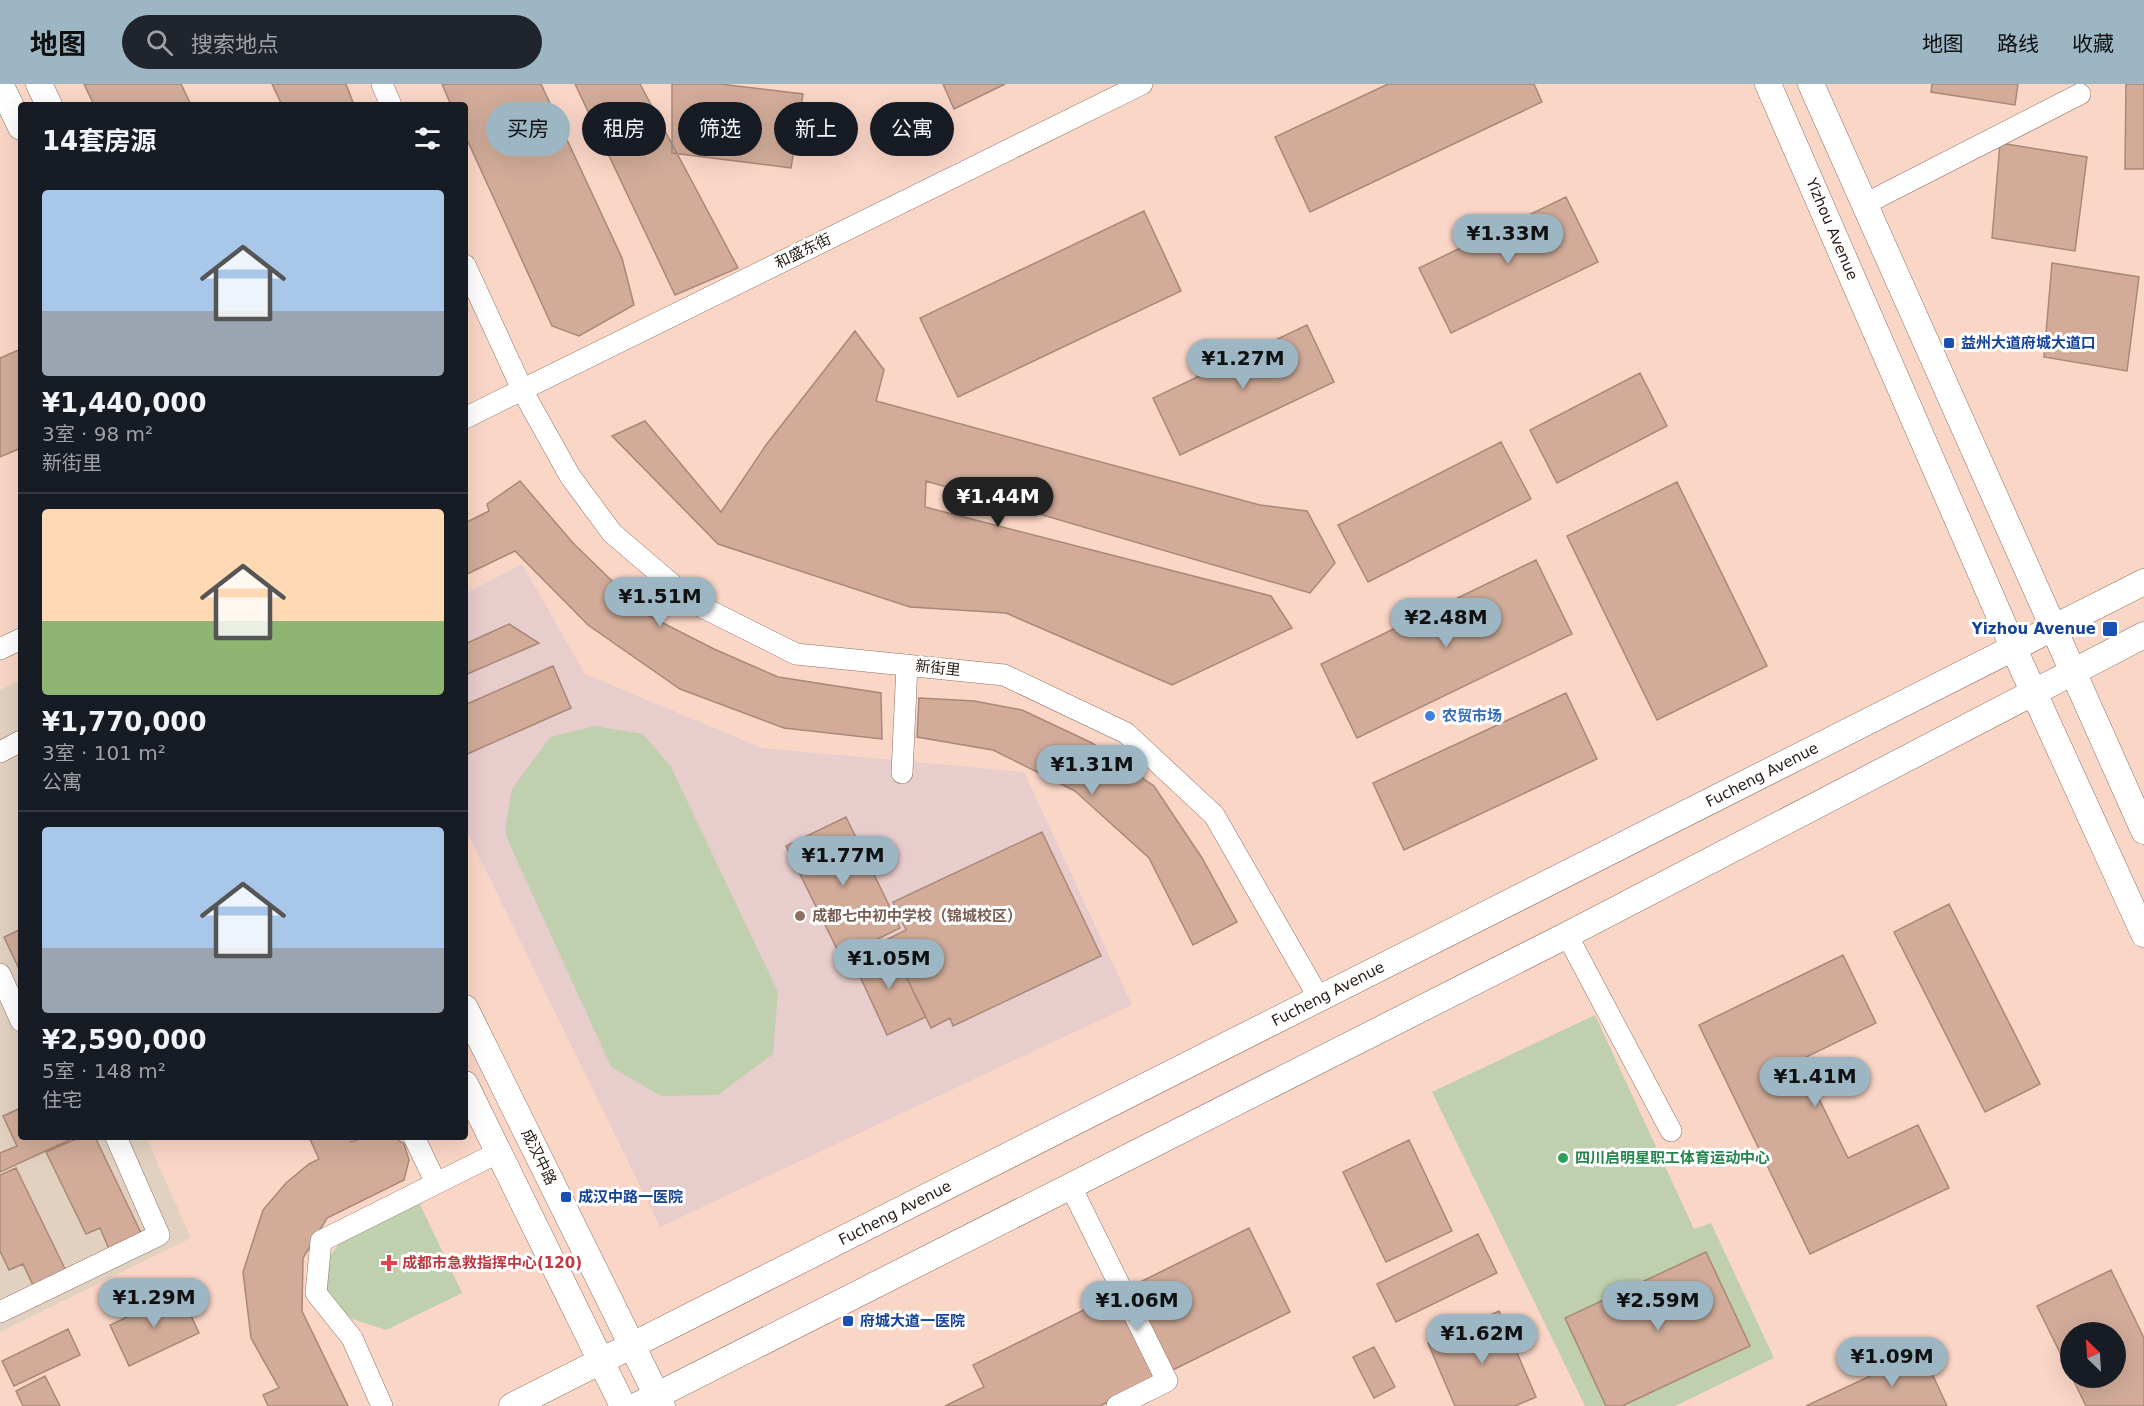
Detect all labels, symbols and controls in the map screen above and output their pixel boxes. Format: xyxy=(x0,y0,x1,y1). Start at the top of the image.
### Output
search box xyxy=(122,15,542,69)
icon: search xyxy=(143,26,176,59)
text: 地图 xyxy=(30,28,86,61)
text: 搜索地点 xyxy=(191,32,279,57)
text: 地图 xyxy=(1922,32,1964,56)
text: 路线 xyxy=(1997,32,2039,56)
text: 收藏 xyxy=(2072,32,2114,56)
chip: 买房 xyxy=(486,102,570,156)
chip: 租房 xyxy=(582,102,666,156)
chip: 筛选 xyxy=(678,102,762,156)
chip: 新上 xyxy=(774,102,858,156)
chip: 公寓 xyxy=(870,102,954,156)
icon: filters xyxy=(411,122,444,155)
text: 14套房源 xyxy=(42,126,156,156)
street label: Yizhou Avenue xyxy=(1802,174,1862,283)
pin: ¥1.33M xyxy=(1459,214,1557,265)
text: ¥1.33M xyxy=(1466,221,1550,245)
icon: home xyxy=(189,229,297,337)
street label: 和盛东街 xyxy=(772,230,834,272)
place label: 益州大道府城大道口 xyxy=(1961,334,2096,352)
marker: 益州大道府城大道口 xyxy=(1942,336,1956,350)
pin: ¥1.27M xyxy=(1194,339,1292,390)
text: ¥1.27M xyxy=(1201,346,1285,370)
text: ¥1,440,000 xyxy=(42,388,206,418)
text: 3室 · 98 m² xyxy=(42,422,153,446)
text: 新街里 xyxy=(42,451,102,475)
pin: ¥1.44M xyxy=(949,477,1047,528)
text: ¥1.44M xyxy=(956,484,1040,508)
icon: home xyxy=(189,548,297,656)
pin: ¥1.51M xyxy=(611,577,709,628)
text: ¥1.51M xyxy=(618,584,702,608)
pin: ¥2.48M xyxy=(1397,598,1495,649)
text: ¥2.48M xyxy=(1404,605,1488,629)
place label: Yizhou Avenue xyxy=(1971,620,2096,638)
marker: Yizhou Avenue xyxy=(2101,620,2119,638)
street label: 新街里 xyxy=(915,657,961,679)
text: ¥1,770,000 xyxy=(42,707,206,737)
place label: 农贸市场 xyxy=(1442,707,1502,725)
marker: 农贸市场 xyxy=(1423,709,1437,723)
street label: Fucheng Avenue xyxy=(1703,739,1821,811)
text: 3室 · 101 m² xyxy=(42,741,166,765)
pin: ¥1.31M xyxy=(1043,745,1141,796)
text: ¥1.31M xyxy=(1050,752,1134,776)
text: 公寓 xyxy=(42,770,82,794)
pin: ¥1.77M xyxy=(794,836,892,887)
text: ¥1.77M xyxy=(801,843,885,867)
icon: home xyxy=(189,866,297,974)
place label: 成都七中初中学校（锦城校区） xyxy=(812,907,1022,925)
marker: 成都七中初中学校（锦城校区） xyxy=(793,909,807,923)
pin: ¥1.05M xyxy=(840,939,938,990)
text: ¥1.05M xyxy=(847,946,931,970)
street label: Fucheng Avenue xyxy=(1269,958,1387,1030)
text: ¥2,590,000 xyxy=(42,1025,206,1055)
pin: ¥1.41M xyxy=(1766,1057,1864,1108)
text: 5室 · 148 m² xyxy=(42,1059,166,1083)
text: ¥1.41M xyxy=(1773,1064,1857,1088)
text: 住宅 xyxy=(42,1088,82,1112)
street label: 成汉中路 xyxy=(518,1126,560,1188)
place label: 四川启明星职工体育运动中心 xyxy=(1575,1149,1770,1167)
marker: 四川启明星职工体育运动中心 xyxy=(1556,1151,1570,1165)
street label: Fucheng Avenue xyxy=(836,1177,954,1249)
place label: 成汉中路一医院 xyxy=(578,1188,683,1206)
marker: 成汉中路一医院 xyxy=(559,1190,573,1204)
marker: 成都市急救指挥中心(120) xyxy=(380,1254,398,1272)
place label: 成都市急救指挥中心(120) xyxy=(402,1254,582,1272)
pin: ¥1.29M xyxy=(105,1278,203,1329)
pin: ¥1.06M xyxy=(1088,1281,1186,1332)
pin: ¥2.59M xyxy=(1609,1281,1707,1332)
text: ¥1.29M xyxy=(112,1285,196,1309)
text: ¥1.06M xyxy=(1095,1288,1179,1312)
text: ¥2.59M xyxy=(1616,1288,1700,1312)
place label: 府城大道一医院 xyxy=(860,1312,965,1330)
marker: 府城大道一医院 xyxy=(841,1314,855,1328)
pin: ¥1.62M xyxy=(1433,1314,1531,1365)
text: ¥1.62M xyxy=(1440,1321,1524,1345)
north arrow xyxy=(2060,1322,2126,1388)
map controls xyxy=(2060,1322,2126,1388)
pin: ¥1.09M xyxy=(1843,1337,1941,1388)
text: ¥1.09M xyxy=(1850,1344,1934,1368)

